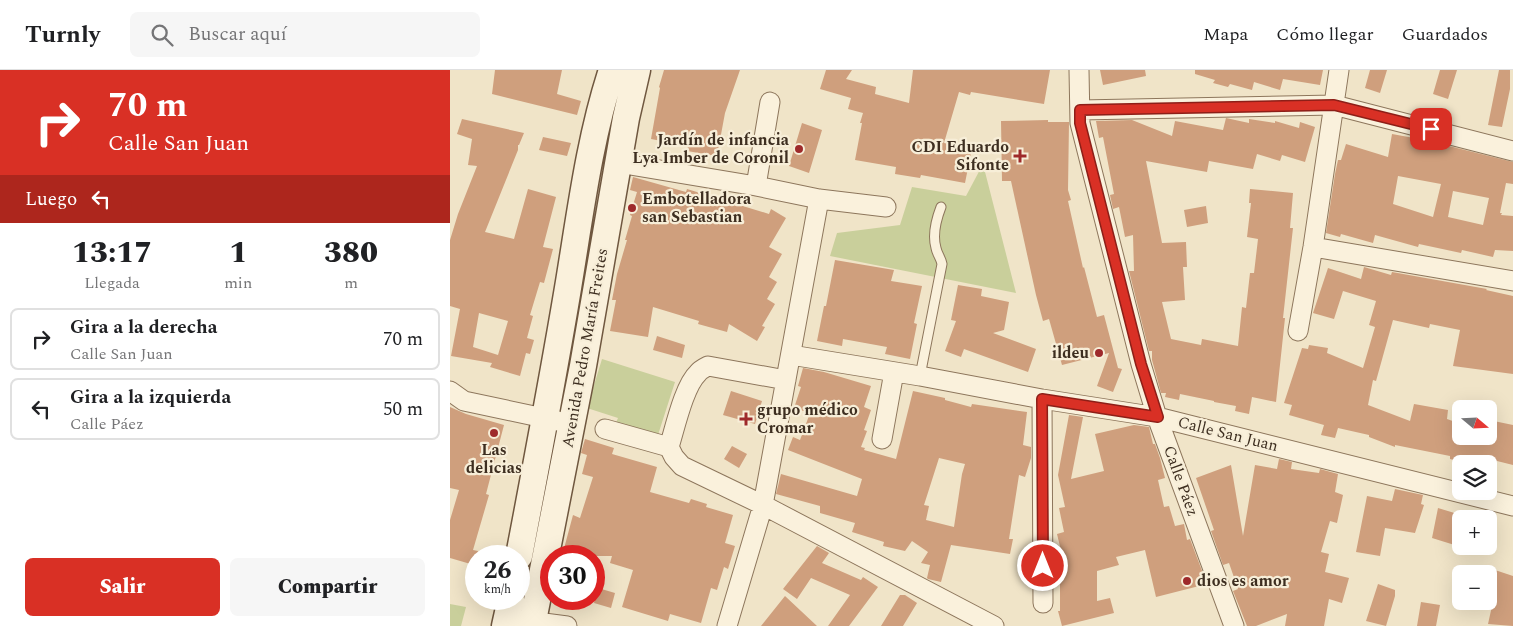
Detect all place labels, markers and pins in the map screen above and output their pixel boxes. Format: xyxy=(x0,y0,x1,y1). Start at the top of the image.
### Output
pin xyxy=(1410,108,1452,150)
place label: Jardín de infancia Lya Imber de Coronil xyxy=(632,128,790,170)
place label: CDI Eduardo Sifonte xyxy=(911,135,1009,177)
marker: Jardín de infancia Lya Imber de Coronil xyxy=(793,143,805,155)
marker: CDI Eduardo Sifonte xyxy=(1013,149,1027,163)
place label: Embotelladora san Sebastian xyxy=(642,187,752,229)
marker: Embotelladora san Sebastian xyxy=(626,202,638,214)
place label: ildeu xyxy=(1052,341,1090,365)
marker: ildeu xyxy=(1093,347,1105,359)
place label: grupo médico Cromar xyxy=(757,398,858,440)
marker: grupo médico Cromar xyxy=(739,412,753,426)
marker: Las delicias xyxy=(488,427,500,439)
place label: Las delicias xyxy=(466,438,522,480)
place label: dios es amor xyxy=(1197,569,1289,593)
marker: dios es amor xyxy=(1181,575,1193,587)

